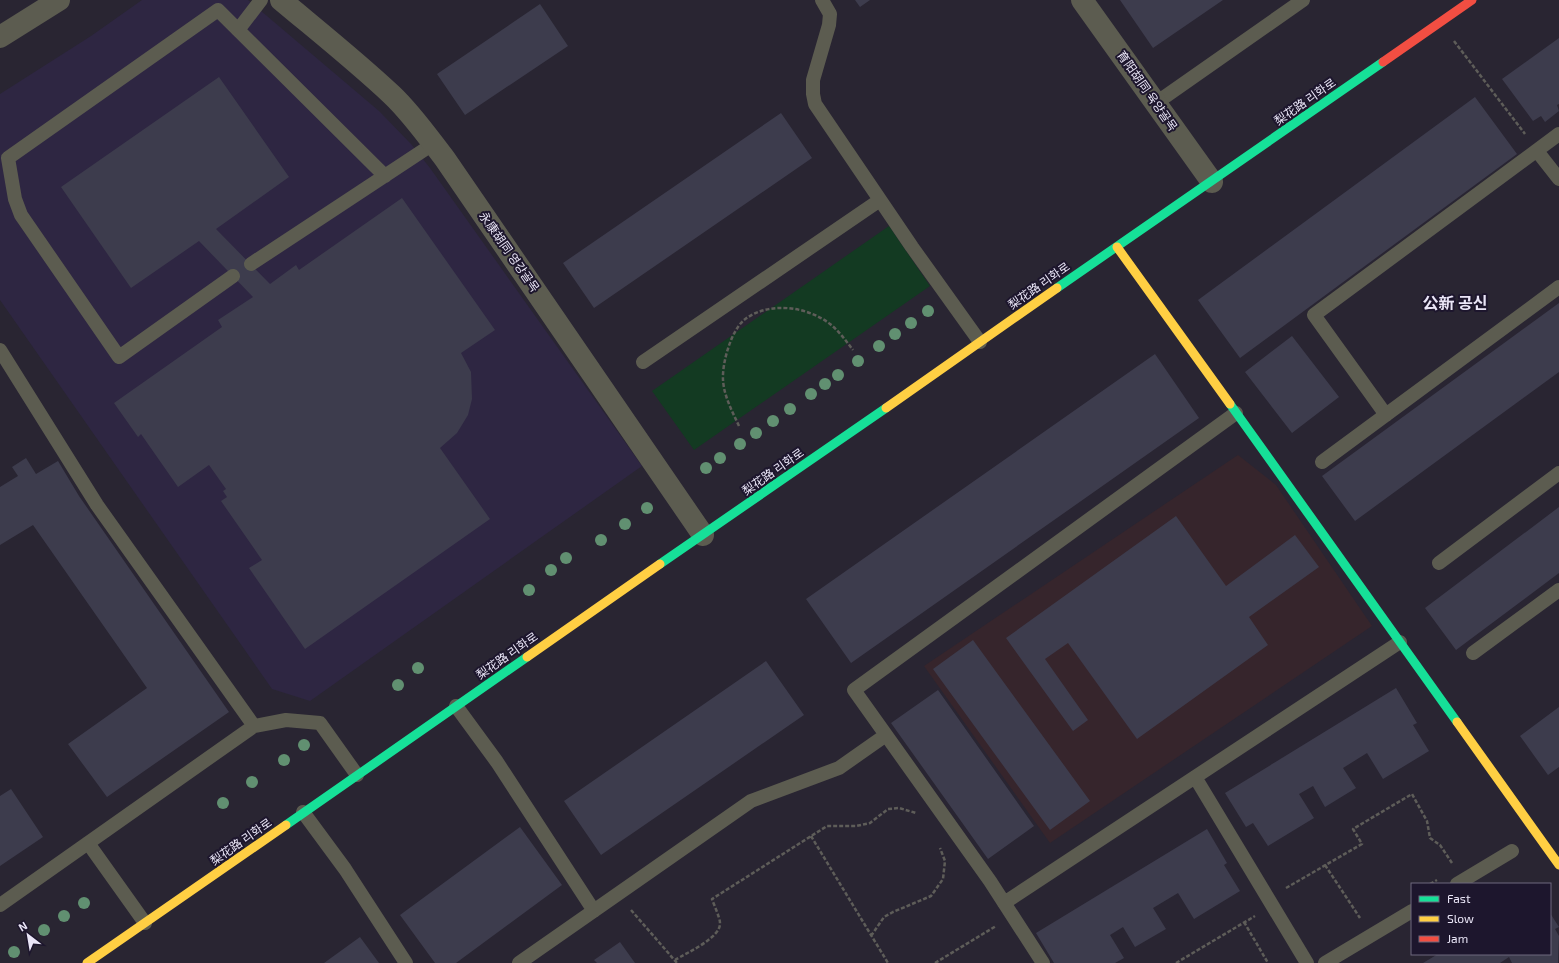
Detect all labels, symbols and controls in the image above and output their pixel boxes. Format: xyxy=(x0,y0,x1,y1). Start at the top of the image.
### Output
street label: 育阳胡同 육양골목 xyxy=(1115,48,1181,133)
street label: 梨花路 리화로 xyxy=(1271,75,1338,128)
street label: 永康胡同 영강골목 xyxy=(477,209,543,294)
street label: 梨花路 리화로 xyxy=(1005,259,1072,312)
district label: 公新 공신 xyxy=(1423,293,1487,312)
street label: 梨花路 리화로 xyxy=(739,445,806,498)
street label: 梨花路 리화로 xyxy=(473,629,540,682)
street label: 梨花路 리화로 xyxy=(207,815,274,868)
legend xyxy=(1411,883,1551,955)
text: Fast xyxy=(1447,891,1471,905)
text: Slow xyxy=(1447,911,1474,925)
north arrow xyxy=(8,915,48,955)
text: N xyxy=(16,918,29,934)
text: Jam xyxy=(1447,931,1468,945)

